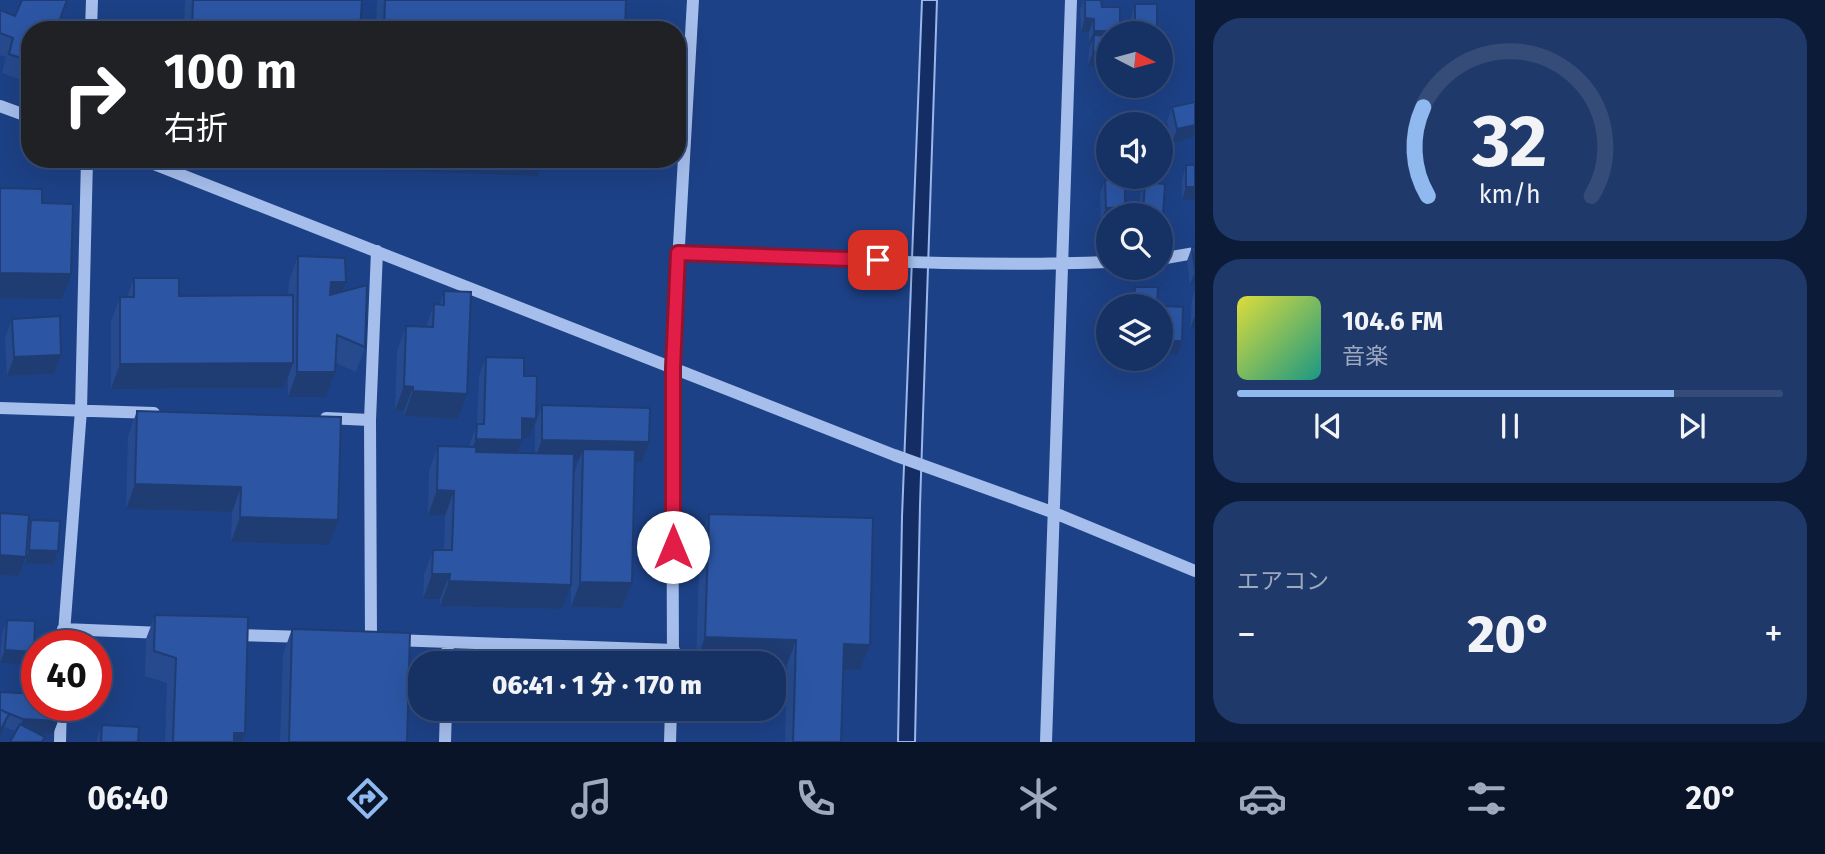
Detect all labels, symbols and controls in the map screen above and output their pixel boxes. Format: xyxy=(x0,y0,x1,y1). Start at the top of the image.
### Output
north arrow xyxy=(1096,21,1172,98)
map controls xyxy=(1096,21,1173,371)
text: 100 m xyxy=(164,42,297,101)
icon: right xyxy=(49,49,140,140)
text: 32 xyxy=(1472,98,1547,185)
text: 右折 xyxy=(164,109,228,147)
button: sound xyxy=(1096,112,1173,189)
text: km/h xyxy=(1479,179,1541,209)
button: search xyxy=(1096,203,1173,280)
pin xyxy=(848,230,908,290)
icon: arrive xyxy=(859,241,897,279)
button: layers xyxy=(1096,294,1173,371)
text: 104.6 FM xyxy=(1342,306,1443,337)
text: 音楽 xyxy=(1342,342,1388,370)
icon: previous xyxy=(1309,407,1347,445)
icon: pause xyxy=(1491,407,1529,445)
icon: next xyxy=(1673,407,1711,445)
position arrow xyxy=(636,510,710,584)
text: エアコン xyxy=(1237,567,1329,595)
text: 20° xyxy=(1467,603,1553,666)
text: − xyxy=(1237,611,1256,657)
text: + xyxy=(1764,611,1783,657)
speed limit sign: 40 xyxy=(21,630,112,721)
text: 06:41 · 1 分 · 170 m xyxy=(492,670,702,701)
icon: directions xyxy=(343,774,392,823)
icon: music xyxy=(567,774,616,823)
icon: phone xyxy=(791,774,840,823)
icon: climate xyxy=(1014,774,1063,823)
icon: car xyxy=(1238,774,1287,823)
icon: filters xyxy=(1462,774,1511,823)
text: 06:40 xyxy=(87,779,168,817)
text: 20° xyxy=(1686,779,1738,817)

